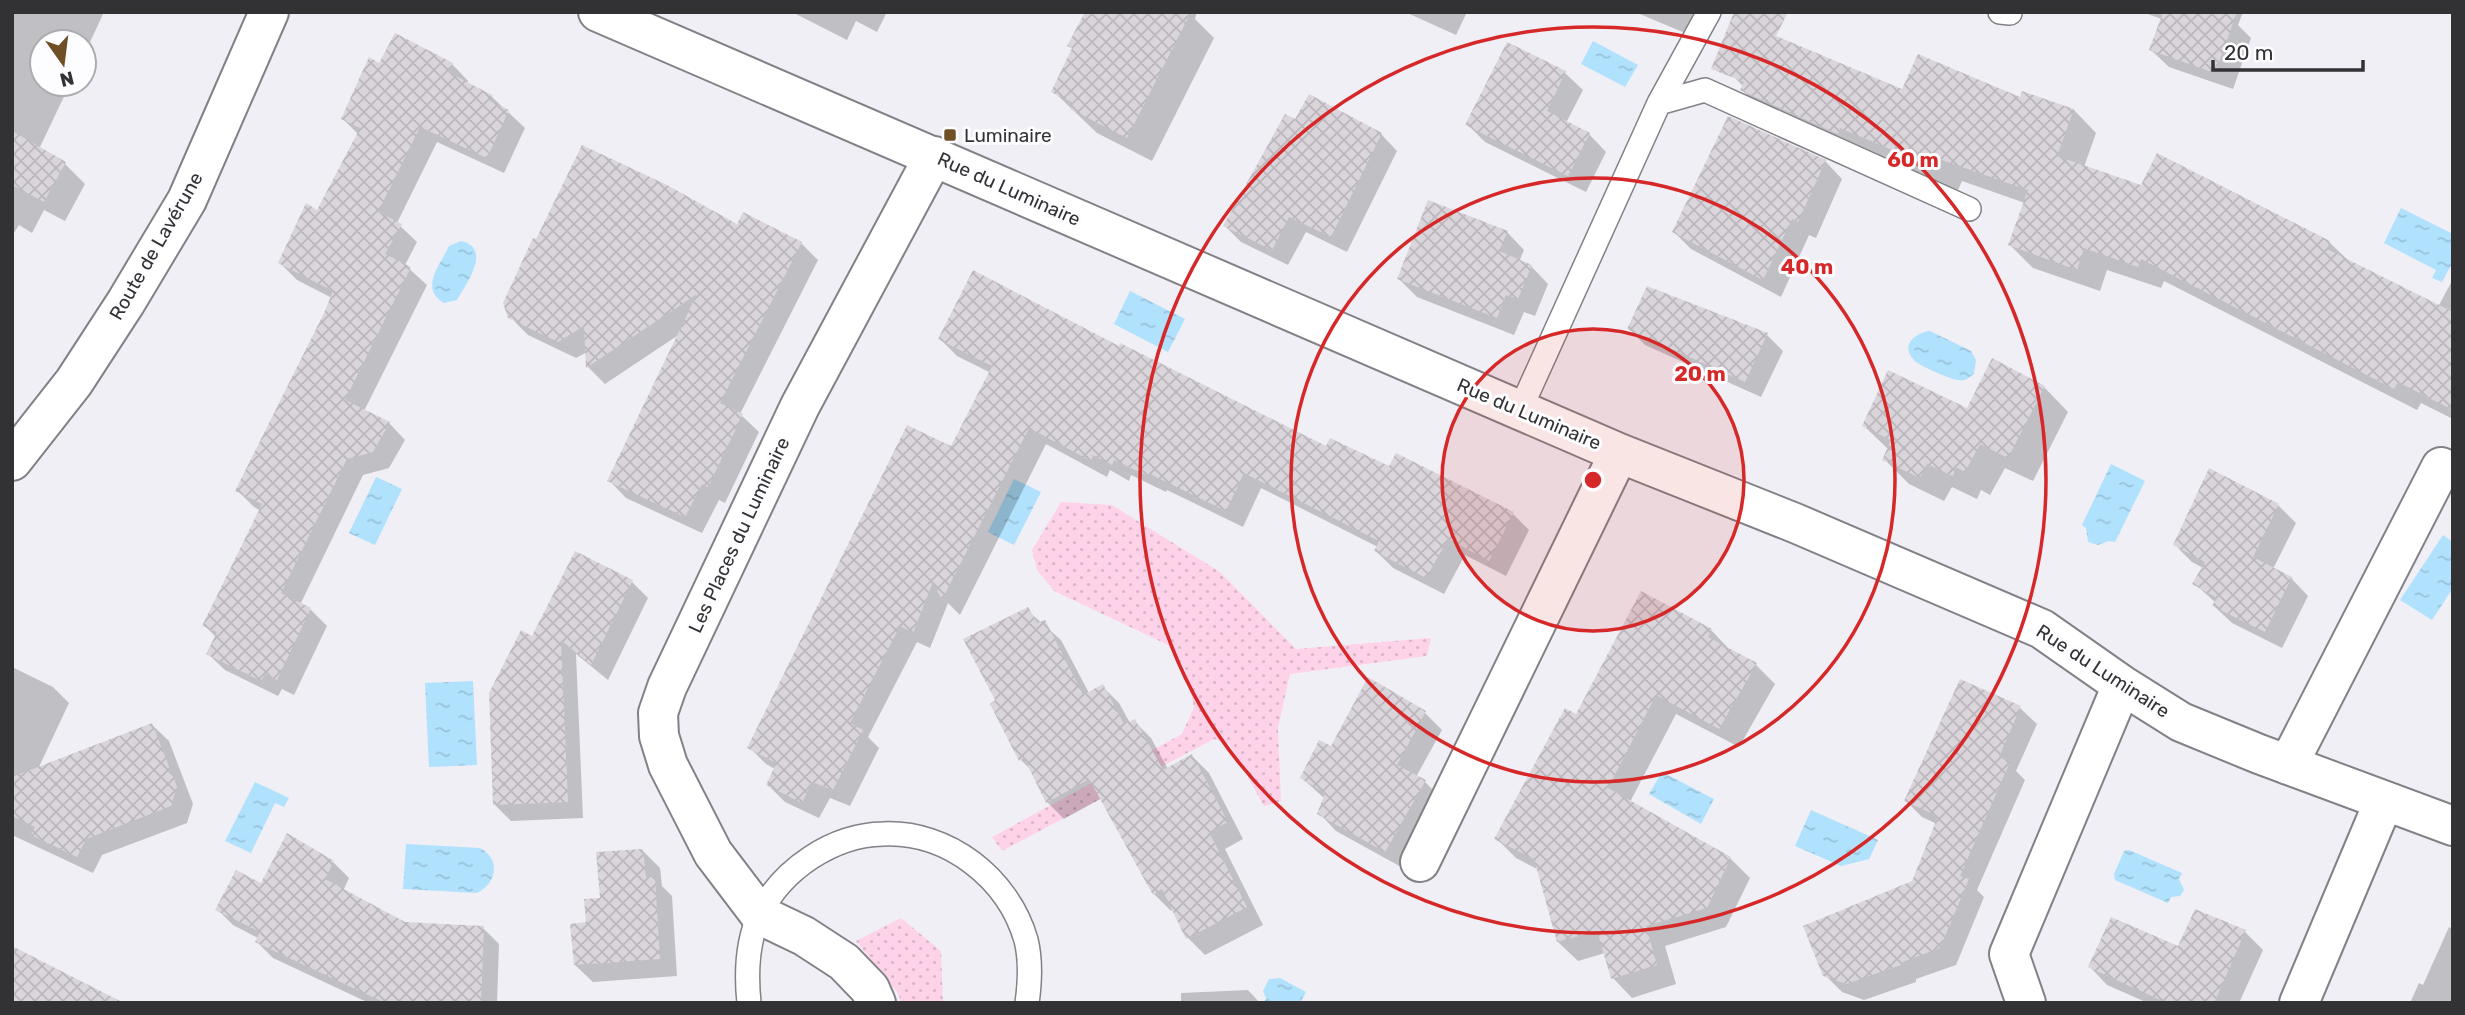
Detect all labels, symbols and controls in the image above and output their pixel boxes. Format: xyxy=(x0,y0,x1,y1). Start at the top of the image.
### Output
north arrow xyxy=(28,28,98,98)
scale bar xyxy=(2213,28,2364,72)
text: 20 m xyxy=(2224,40,2273,65)
text: N xyxy=(58,66,76,92)
place label: Luminaire xyxy=(964,124,1052,147)
marker: Luminaire xyxy=(942,127,958,143)
street label: Rue du Luminaire xyxy=(934,147,1084,231)
text: 60 m xyxy=(1887,147,1939,172)
street label: Route de Lavérune xyxy=(104,168,208,324)
text: 40 m xyxy=(1781,254,1833,279)
text: 20 m xyxy=(1674,361,1726,386)
street label: Rue du Luminaire xyxy=(1454,373,1604,455)
street label: Les Places du Luminaire xyxy=(684,434,794,636)
centre of rings xyxy=(1581,468,1605,492)
street label: Rue du Luminaire xyxy=(2032,619,2174,723)

